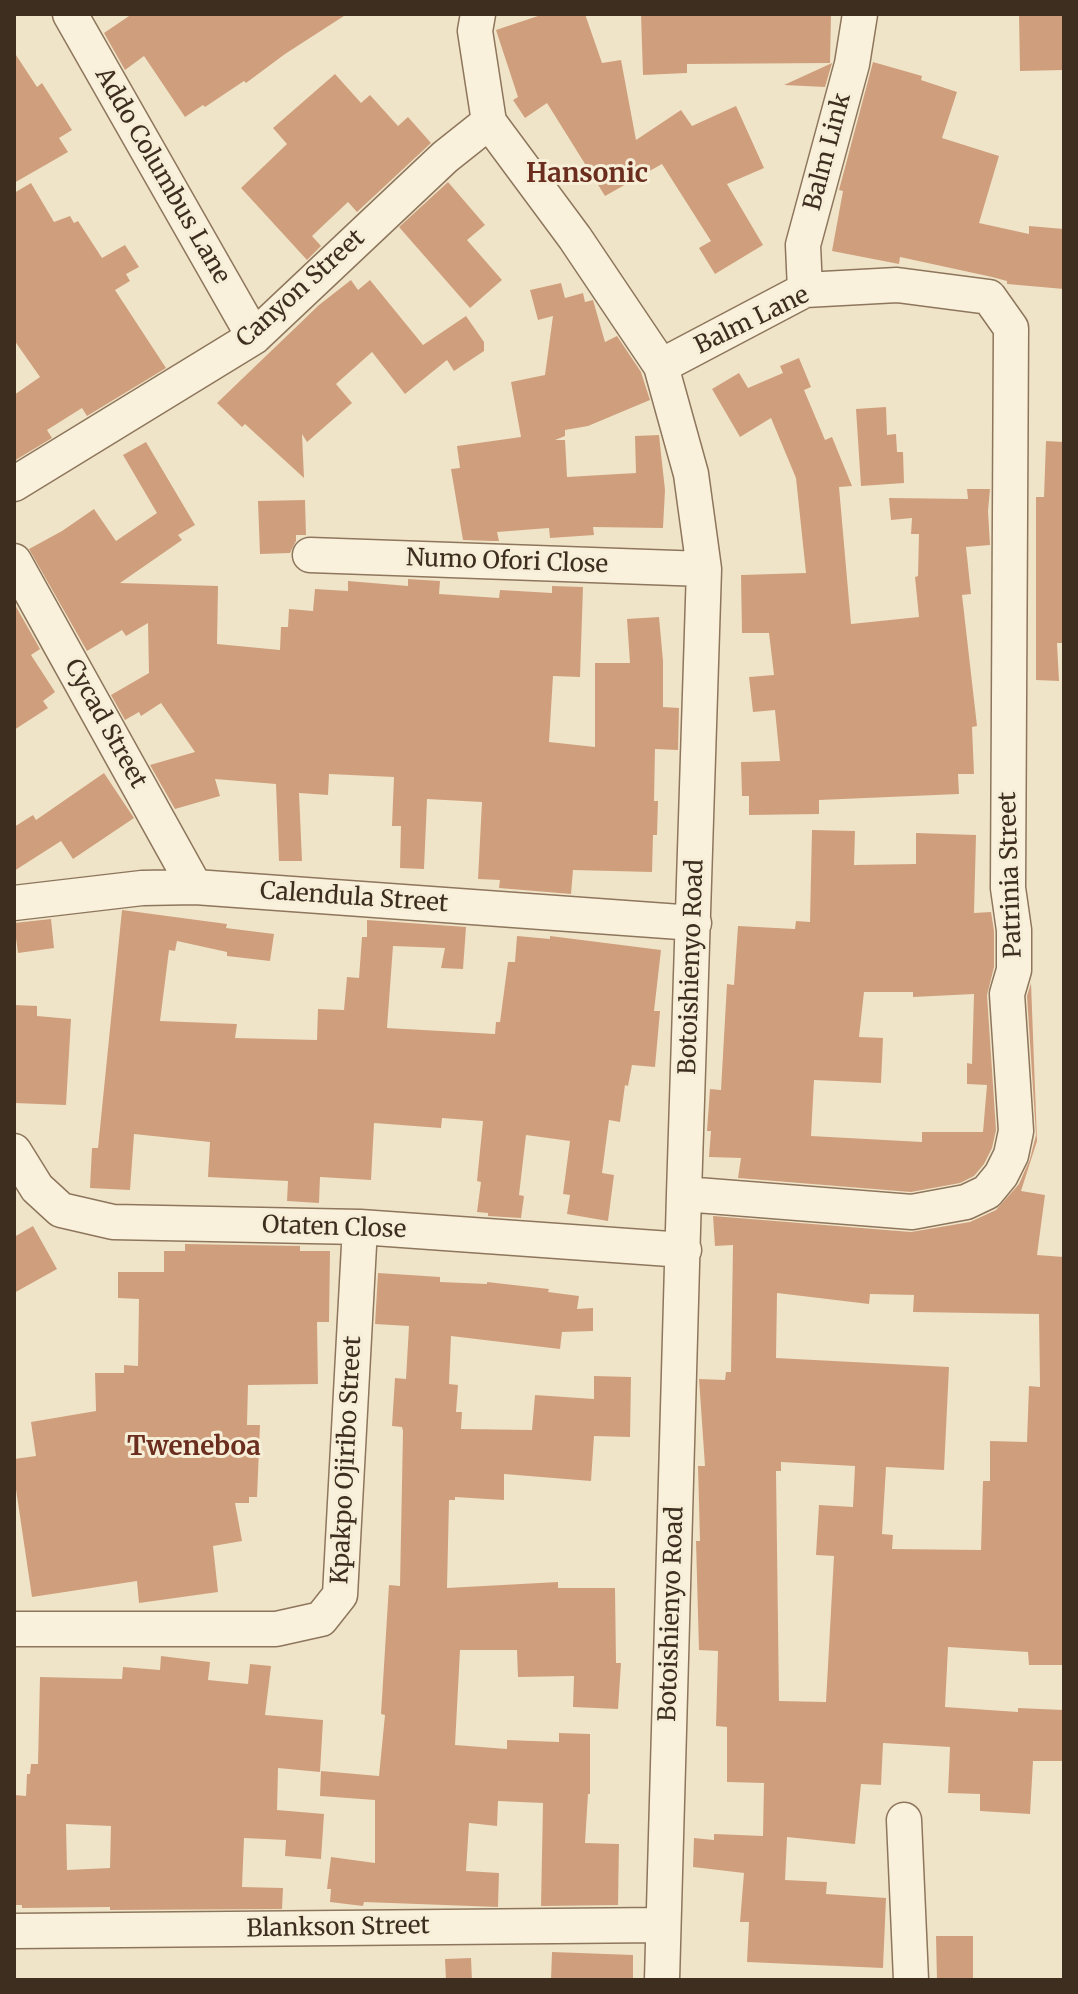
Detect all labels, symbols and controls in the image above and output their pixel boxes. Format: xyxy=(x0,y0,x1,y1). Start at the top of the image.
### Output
street label: Addo Columbus Lane xyxy=(88,63,236,289)
street label: Balm Link xyxy=(799,90,857,214)
district label: Hansonic xyxy=(526,159,648,191)
street label: Canyon Street xyxy=(231,224,371,354)
street label: Balm Lane xyxy=(690,281,814,361)
street label: Numo Ofori Close xyxy=(405,544,609,580)
street label: Cycad Street xyxy=(58,655,152,793)
street label: Patrinia Street xyxy=(994,791,1028,959)
street label: Botoishienyo Road xyxy=(674,859,710,1075)
street label: Calendula Street xyxy=(259,877,449,919)
street label: Otaten Close xyxy=(261,1211,407,1245)
street label: Kpakpo Ojiribo Street xyxy=(326,1335,368,1585)
district label: Tweneboa xyxy=(127,1432,261,1464)
street label: Botoishienyo Road xyxy=(654,1506,690,1722)
street label: Blankson Street xyxy=(246,1912,430,1944)

